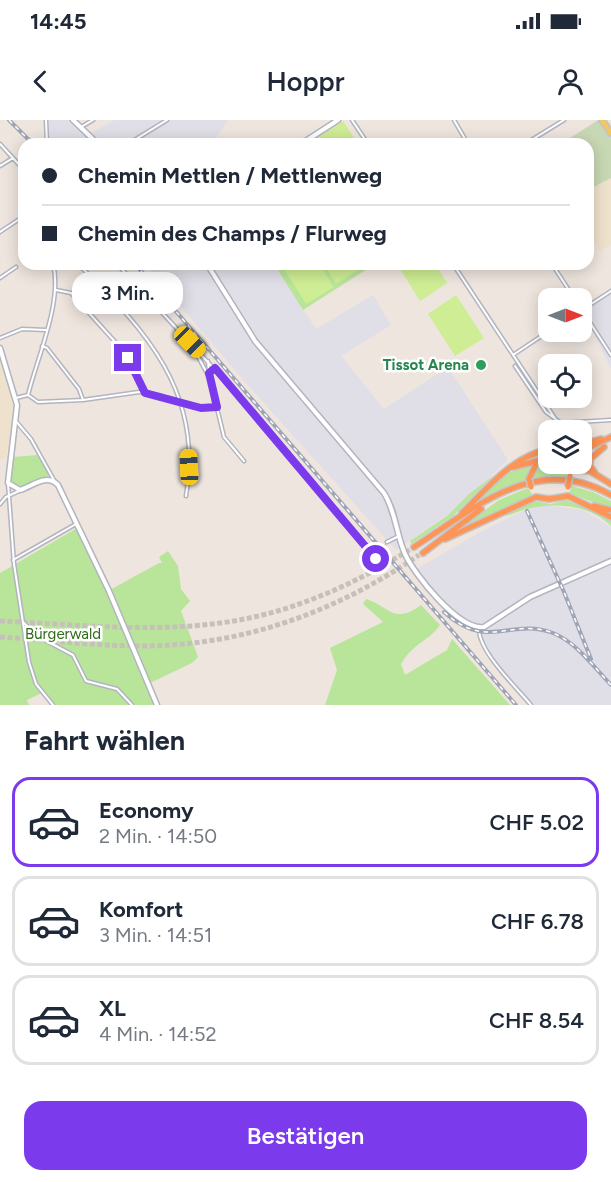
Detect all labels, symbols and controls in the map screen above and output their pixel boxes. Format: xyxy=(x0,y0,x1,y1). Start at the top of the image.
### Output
text: 14:45 xyxy=(30,8,87,35)
icon: back xyxy=(24,65,57,98)
text: Hoppr xyxy=(267,65,344,98)
icon: person xyxy=(554,65,587,98)
text: Chemin Mettlen / Mettlenweg xyxy=(78,162,382,189)
text: Chemin des Champs / Flurweg xyxy=(78,220,387,247)
callout: 3 Min. xyxy=(72,271,184,313)
text: 3 Min. xyxy=(101,281,154,305)
north arrow xyxy=(538,288,592,342)
map controls xyxy=(538,288,592,474)
car xyxy=(171,323,209,361)
route end xyxy=(114,344,141,371)
button: locate xyxy=(538,354,592,408)
place label: Tissot Arena xyxy=(383,356,469,374)
marker: Tissot Arena xyxy=(474,358,488,372)
button: layers xyxy=(538,420,592,474)
car xyxy=(179,449,199,485)
route start xyxy=(362,545,389,572)
park label: Bürgerwald xyxy=(25,625,101,643)
text: Fahrt wählen xyxy=(24,724,185,757)
icon: car xyxy=(27,795,81,849)
text: Economy xyxy=(99,797,194,824)
text: CHF 5.02 xyxy=(490,809,584,836)
text: 2 Min. · 14:50 xyxy=(99,824,217,848)
icon: car xyxy=(27,894,81,948)
text: Komfort xyxy=(99,896,183,923)
text: CHF 6.78 xyxy=(491,908,584,935)
text: 3 Min. · 14:51 xyxy=(99,923,212,947)
icon: car xyxy=(27,993,81,1047)
text: XL xyxy=(99,995,126,1022)
text: CHF 8.54 xyxy=(489,1007,584,1034)
text: 4 Min. · 14:52 xyxy=(99,1022,217,1046)
button: Bestätigen xyxy=(24,1101,587,1170)

